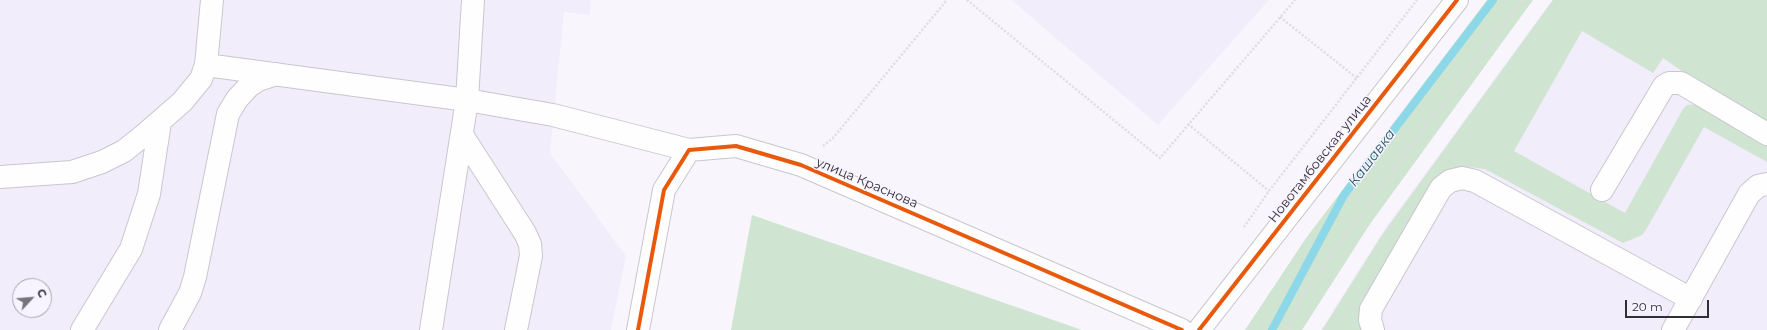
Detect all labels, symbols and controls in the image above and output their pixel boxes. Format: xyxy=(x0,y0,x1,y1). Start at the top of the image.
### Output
street label: Новотамбовская улица xyxy=(1265,92,1375,226)
water label: Кашавка xyxy=(1345,126,1399,190)
street label: улица Краснова xyxy=(814,154,920,212)
north arrow xyxy=(12,278,52,318)
text: С xyxy=(34,287,50,300)
scale bar xyxy=(1627,292,1711,318)
text: 20 m xyxy=(1632,299,1663,314)

